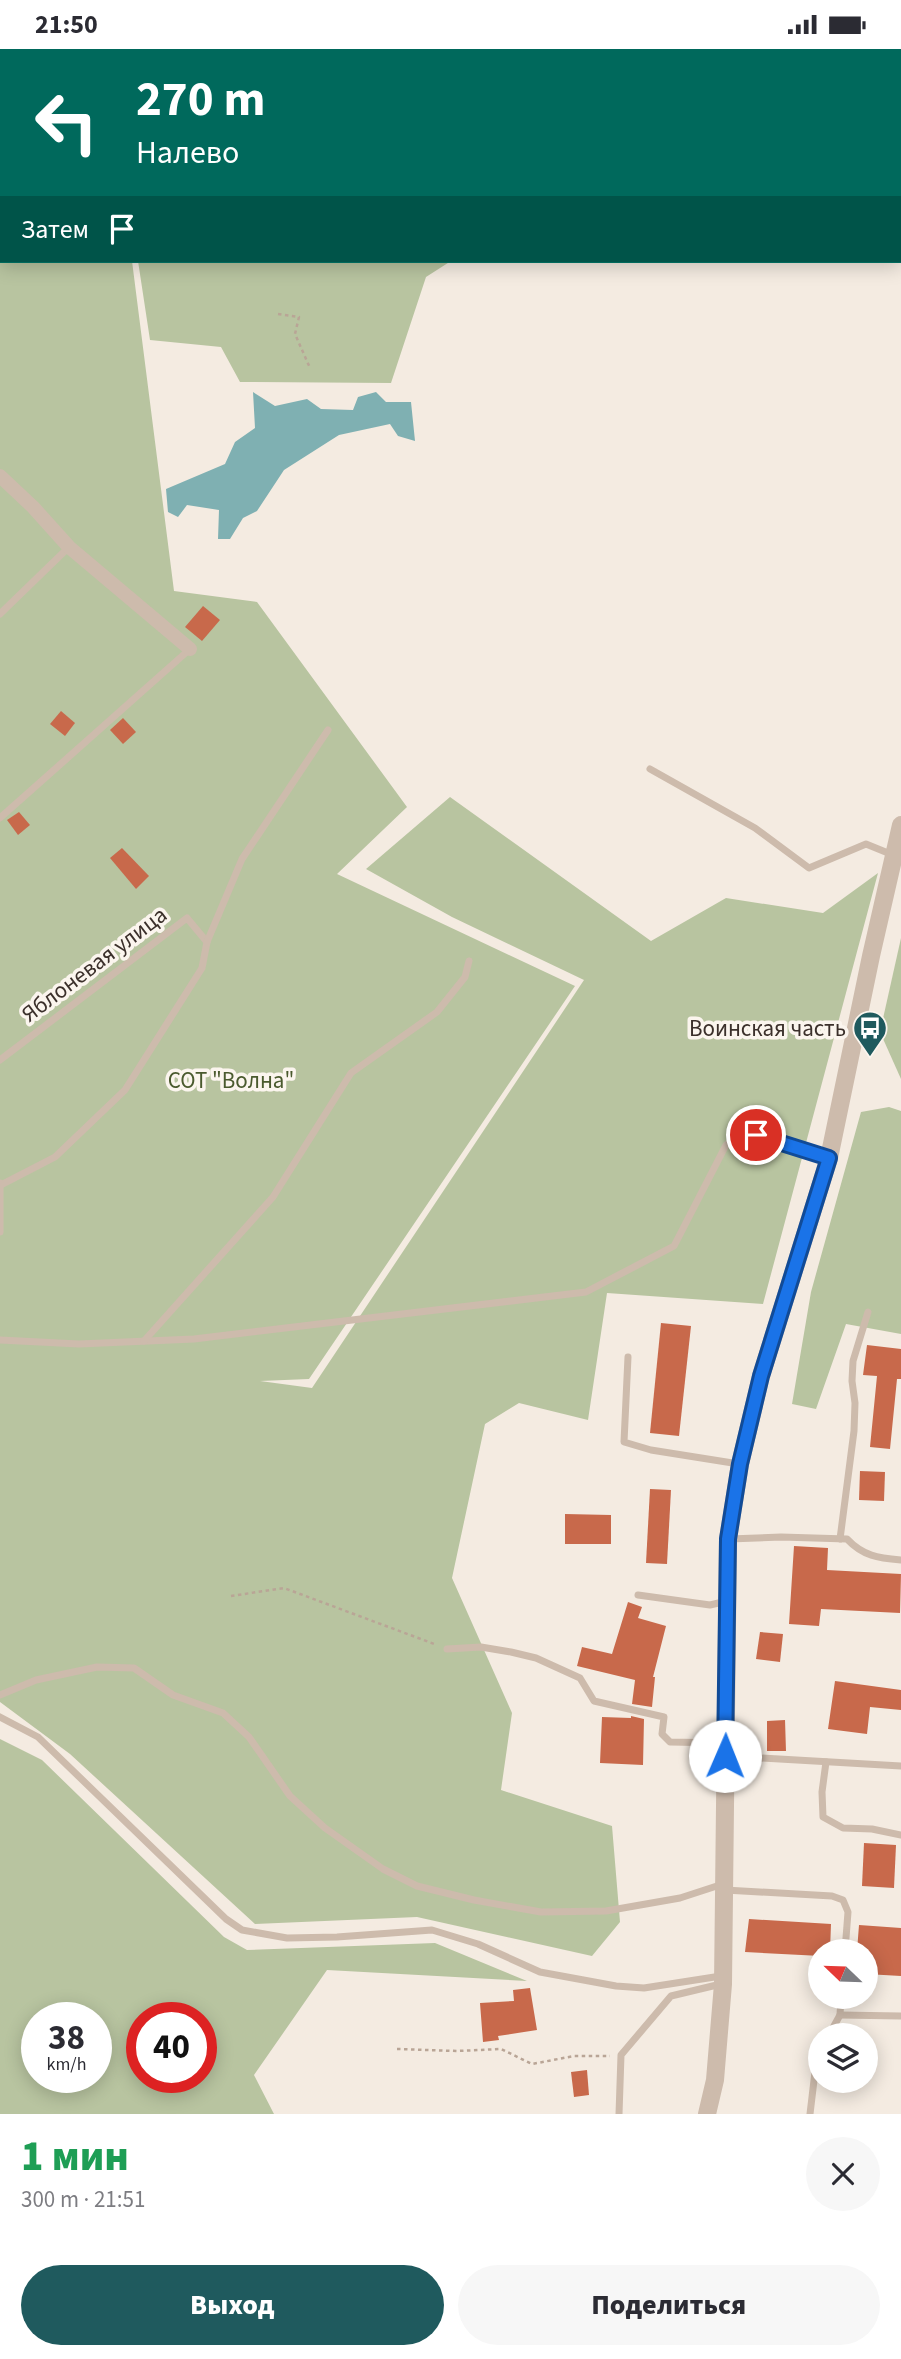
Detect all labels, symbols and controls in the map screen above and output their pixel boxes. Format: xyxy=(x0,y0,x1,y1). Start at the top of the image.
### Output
text: 21:50 xyxy=(35,6,98,43)
text: 270 m xyxy=(136,65,265,135)
icon: left xyxy=(21,77,112,168)
text: Налево xyxy=(136,130,239,176)
icon: arrive xyxy=(103,210,141,248)
text: Затем xyxy=(21,211,89,248)
street label: Яблоневая улица xyxy=(15,899,174,1030)
bus stop icon: Воинская часть xyxy=(851,1009,889,1058)
place label: Воинская часть xyxy=(689,1012,846,1045)
park label: СОТ "Волна" xyxy=(168,1064,294,1097)
pin xyxy=(726,1105,786,1165)
icon: arrive xyxy=(737,1116,775,1154)
position arrow xyxy=(688,1719,762,1793)
north arrow xyxy=(808,1939,878,2009)
map controls xyxy=(808,1939,878,2093)
speed limit sign: 40 xyxy=(126,2002,217,2093)
text: 38 xyxy=(48,2013,85,2063)
button: layers xyxy=(808,2023,878,2093)
text: km/h xyxy=(47,2052,86,2077)
text: 1 мин xyxy=(21,2127,129,2187)
button: close xyxy=(806,2137,880,2211)
text: 300 m · 21:51 xyxy=(21,2183,145,2216)
button: Выход xyxy=(21,2265,444,2345)
button: Поделиться xyxy=(458,2265,880,2345)

